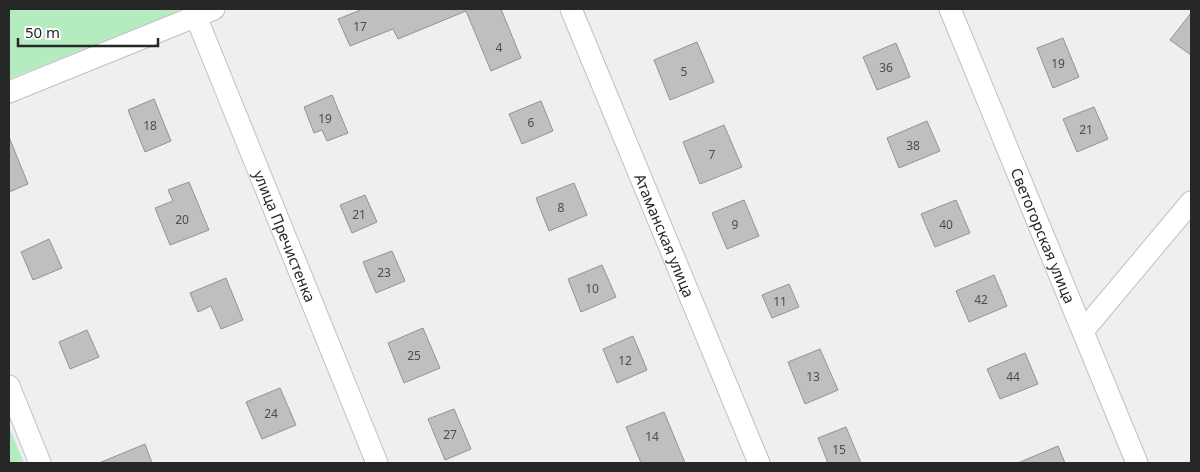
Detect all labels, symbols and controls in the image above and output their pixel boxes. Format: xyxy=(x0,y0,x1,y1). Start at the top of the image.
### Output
scale bar xyxy=(18,15,158,47)
house number: 17 xyxy=(353,18,367,35)
text: 50 m xyxy=(25,22,60,42)
house number: 4 xyxy=(496,39,503,56)
house number: 19 xyxy=(1051,55,1065,72)
house number: 36 xyxy=(879,59,893,76)
house number: 5 xyxy=(681,63,688,80)
house number: 19 xyxy=(318,110,332,127)
house number: 6 xyxy=(528,114,535,131)
house number: 18 xyxy=(143,117,157,134)
house number: 21 xyxy=(1079,121,1093,138)
house number: 38 xyxy=(906,137,920,154)
house number: 7 xyxy=(709,146,716,163)
street label: Светогорская улица xyxy=(1006,165,1080,306)
street label: улица Пречистенка xyxy=(249,167,321,305)
street label: Атаманская улица xyxy=(630,171,699,300)
house number: 8 xyxy=(558,199,565,216)
house number: 21 xyxy=(352,206,366,223)
house number: 20 xyxy=(175,211,189,228)
house number: 9 xyxy=(732,216,739,233)
house number: 40 xyxy=(939,216,953,233)
house number: 23 xyxy=(377,264,391,281)
house number: 10 xyxy=(585,280,599,297)
house number: 42 xyxy=(974,291,988,308)
house number: 11 xyxy=(773,293,787,310)
house number: 25 xyxy=(407,347,421,364)
house number: 12 xyxy=(618,352,632,369)
house number: 13 xyxy=(806,368,820,385)
house number: 44 xyxy=(1006,368,1020,385)
house number: 24 xyxy=(264,405,278,422)
house number: 27 xyxy=(443,426,457,443)
house number: 14 xyxy=(645,428,659,445)
house number: 15 xyxy=(832,441,846,458)

